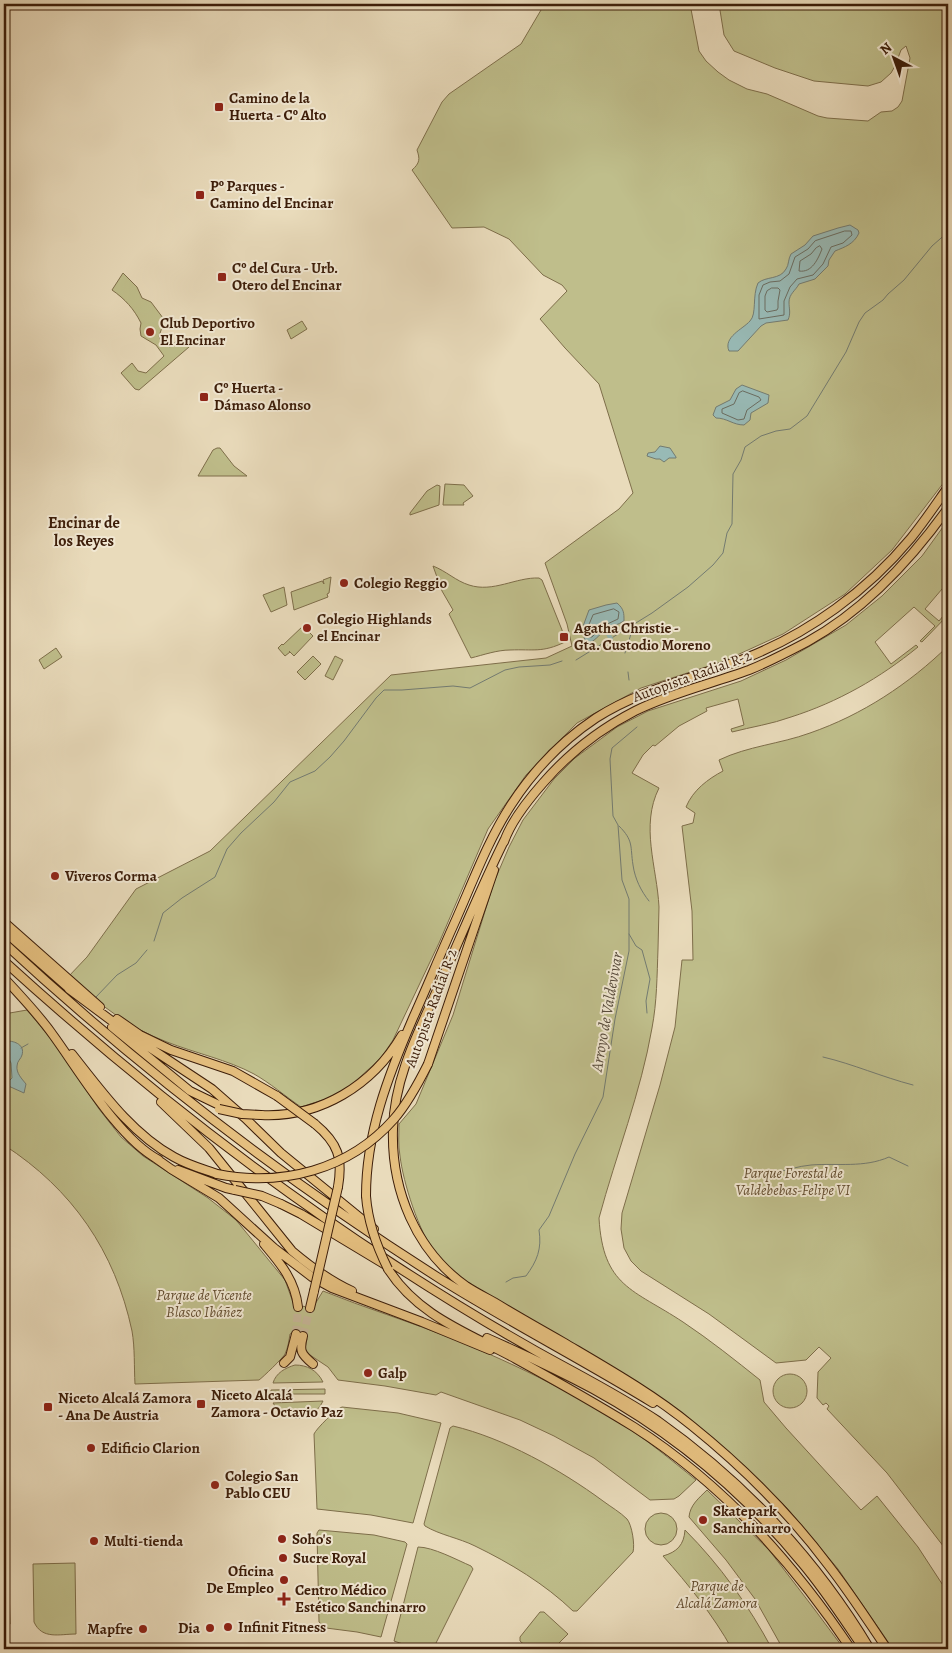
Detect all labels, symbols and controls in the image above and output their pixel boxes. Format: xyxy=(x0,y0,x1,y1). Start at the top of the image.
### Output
north arrow xyxy=(870,32,920,82)
text: N xyxy=(876,38,896,59)
place label: Camino de la Huerta - Cº Alto xyxy=(229,88,327,125)
marker: Camino de la Huerta - Cº Alto xyxy=(213,101,225,113)
place label: Pº Parques - Camino del Encinar xyxy=(210,176,333,213)
marker: Pº Parques - Camino del Encinar xyxy=(194,189,206,201)
place label: Cº del Cura - Urb. Otero del Encinar xyxy=(232,258,342,295)
marker: Cº del Cura - Urb. Otero del Encinar xyxy=(216,271,228,283)
place label: Club Deportivo El Encinar xyxy=(160,313,255,350)
marker: Club Deportivo El Encinar xyxy=(144,326,156,338)
place label: Cº Huerta - Dámaso Alonso xyxy=(214,378,311,415)
marker: Cº Huerta - Dámaso Alonso xyxy=(198,391,210,403)
district label: Encinar de los Reyes xyxy=(48,512,120,552)
place label: Colegio Reggio xyxy=(354,573,447,593)
marker: Colegio Reggio xyxy=(338,577,350,589)
place label: Colegio Highlands el Encinar xyxy=(317,609,432,646)
place label: Agatha Christie - Gta. Custodio Moreno xyxy=(573,618,711,655)
marker: Colegio Highlands el Encinar xyxy=(301,622,313,634)
marker: Agatha Christie - Gta. Custodio Moreno xyxy=(558,631,570,643)
street label: Autopista Radial R-2 xyxy=(629,645,754,707)
place label: Viveros Corma xyxy=(64,866,158,886)
marker: Viveros Corma xyxy=(49,870,61,882)
street label: Autopista Radial R-2 xyxy=(400,946,462,1071)
water label: Arroyo de Valdevivar xyxy=(586,950,628,1074)
park label: Parque Forestal de Valdebebas-Felipe VI xyxy=(736,1163,851,1200)
park label: Parque de Vicente Blasco Ibáñez xyxy=(156,1285,252,1322)
place label: Galp xyxy=(378,1363,407,1383)
marker: Galp xyxy=(362,1367,374,1379)
place label: Niceto Alcalá Zamora - Octavio Paz xyxy=(211,1385,343,1422)
place label: Niceto Alcalá Zamora - Ana De Austria xyxy=(58,1388,193,1425)
marker: Niceto Alcalá Zamora - Octavio Paz xyxy=(195,1398,207,1410)
marker: Niceto Alcalá Zamora - Ana De Austria xyxy=(42,1401,54,1413)
place label: Edificio Clarion xyxy=(101,1438,200,1458)
marker: Edificio Clarion xyxy=(85,1442,97,1454)
place label: Colegio San Pablo CEU xyxy=(225,1466,299,1503)
marker: Colegio San Pablo CEU xyxy=(209,1479,221,1491)
place label: Skatepark Sanchinarro xyxy=(713,1501,791,1538)
marker: Skatepark Sanchinarro xyxy=(697,1514,709,1526)
place label: Soho's xyxy=(292,1529,332,1549)
place label: Multi-tienda xyxy=(104,1531,184,1551)
marker: Soho's xyxy=(276,1533,288,1545)
marker: Multi-tienda xyxy=(88,1535,100,1547)
place label: Sucre Royal xyxy=(293,1548,366,1568)
marker: Sucre Royal xyxy=(277,1552,289,1564)
place label: Oficina De Empleo xyxy=(206,1561,275,1598)
marker: Oficina De Empleo xyxy=(278,1574,290,1586)
park label: Parque de Alcalá Zamora xyxy=(676,1576,758,1613)
place label: Centro Médico Estético Sanchinarro xyxy=(295,1580,426,1617)
marker: Centro Médico Estético Sanchinarro xyxy=(277,1592,291,1606)
place label: Infinit Fitness xyxy=(238,1617,326,1637)
place label: Dia xyxy=(178,1618,201,1638)
place label: Mapfre xyxy=(87,1619,133,1639)
marker: Infinit Fitness xyxy=(222,1621,234,1633)
marker: Dia xyxy=(204,1622,216,1634)
marker: Mapfre xyxy=(137,1623,149,1635)

